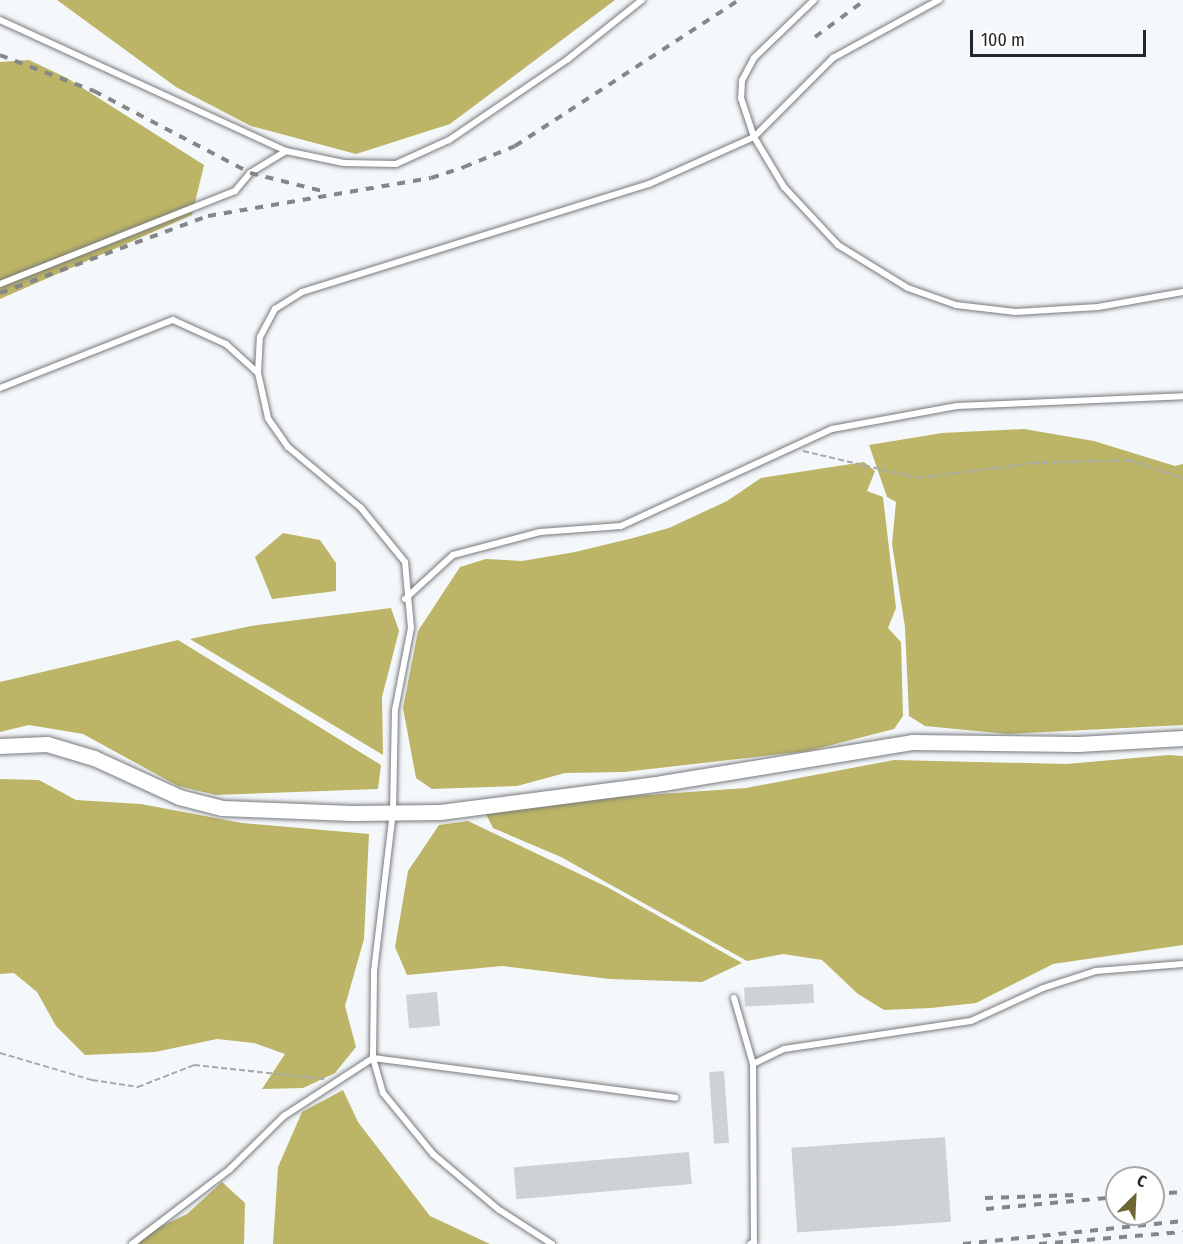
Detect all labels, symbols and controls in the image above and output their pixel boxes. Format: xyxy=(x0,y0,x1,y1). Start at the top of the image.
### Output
scale bar xyxy=(973,18,1148,56)
text: 100 m xyxy=(981,29,1025,51)
north arrow xyxy=(1105,1166,1165,1226)
text: С xyxy=(1134,1171,1149,1191)

